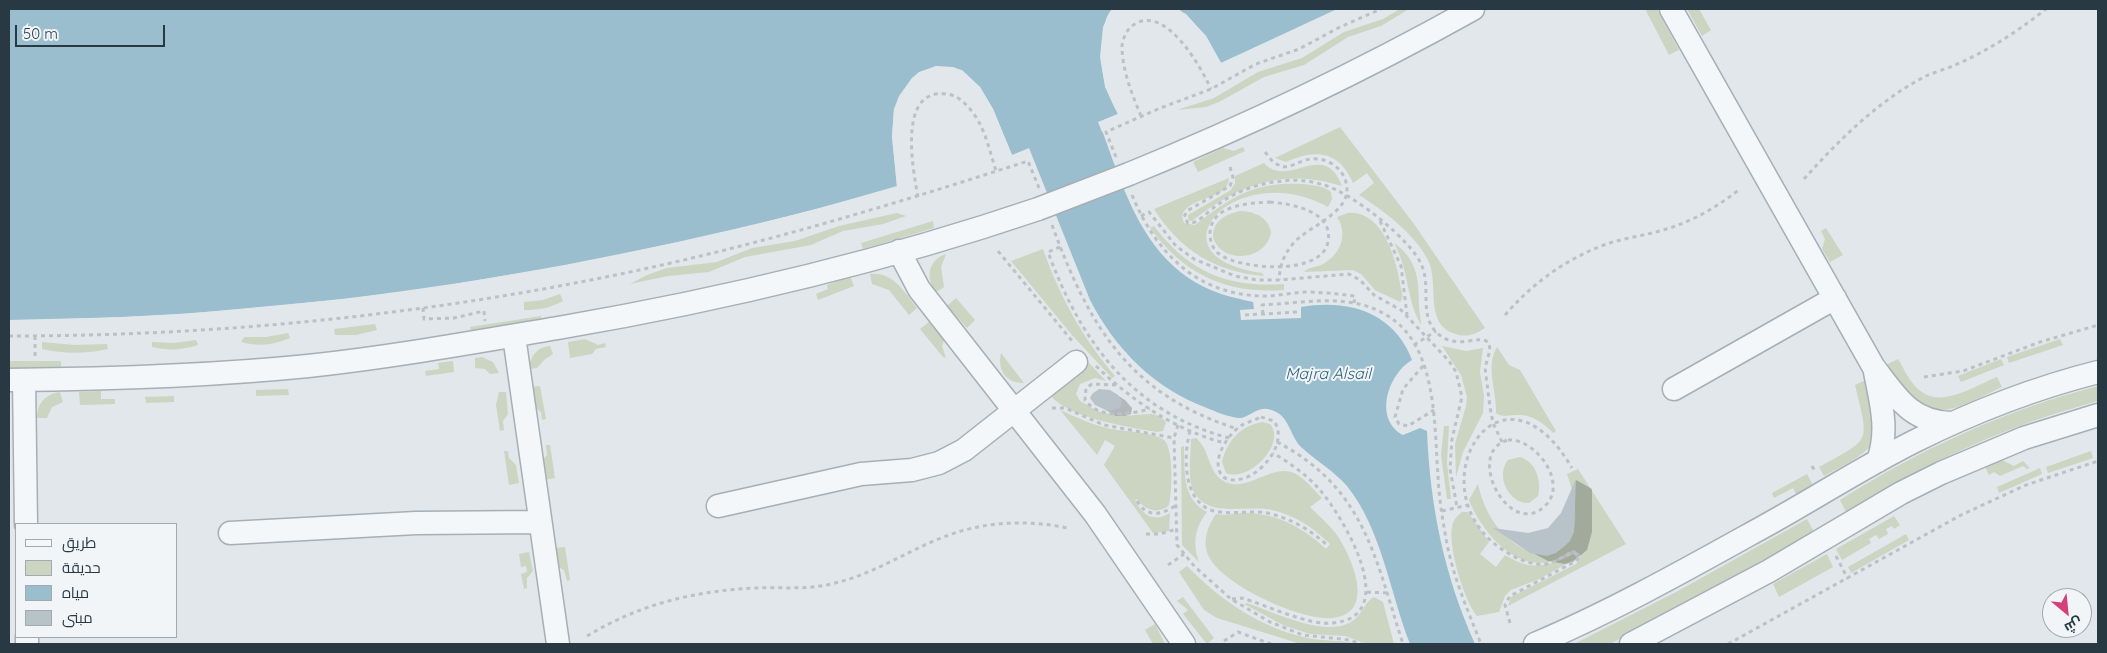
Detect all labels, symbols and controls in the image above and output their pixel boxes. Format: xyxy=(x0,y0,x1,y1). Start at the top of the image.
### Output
scale bar xyxy=(18,15,168,47)
text: 50 m xyxy=(23,24,58,43)
water label: Majra Alsail xyxy=(1285,364,1371,384)
legend xyxy=(15,523,178,638)
text: طريق xyxy=(62,533,96,552)
text: حديقة xyxy=(62,558,101,577)
text: مياه xyxy=(62,583,89,602)
north arrow xyxy=(2042,588,2092,638)
text: مبنى xyxy=(62,608,93,627)
text: ش xyxy=(2061,613,2086,638)

